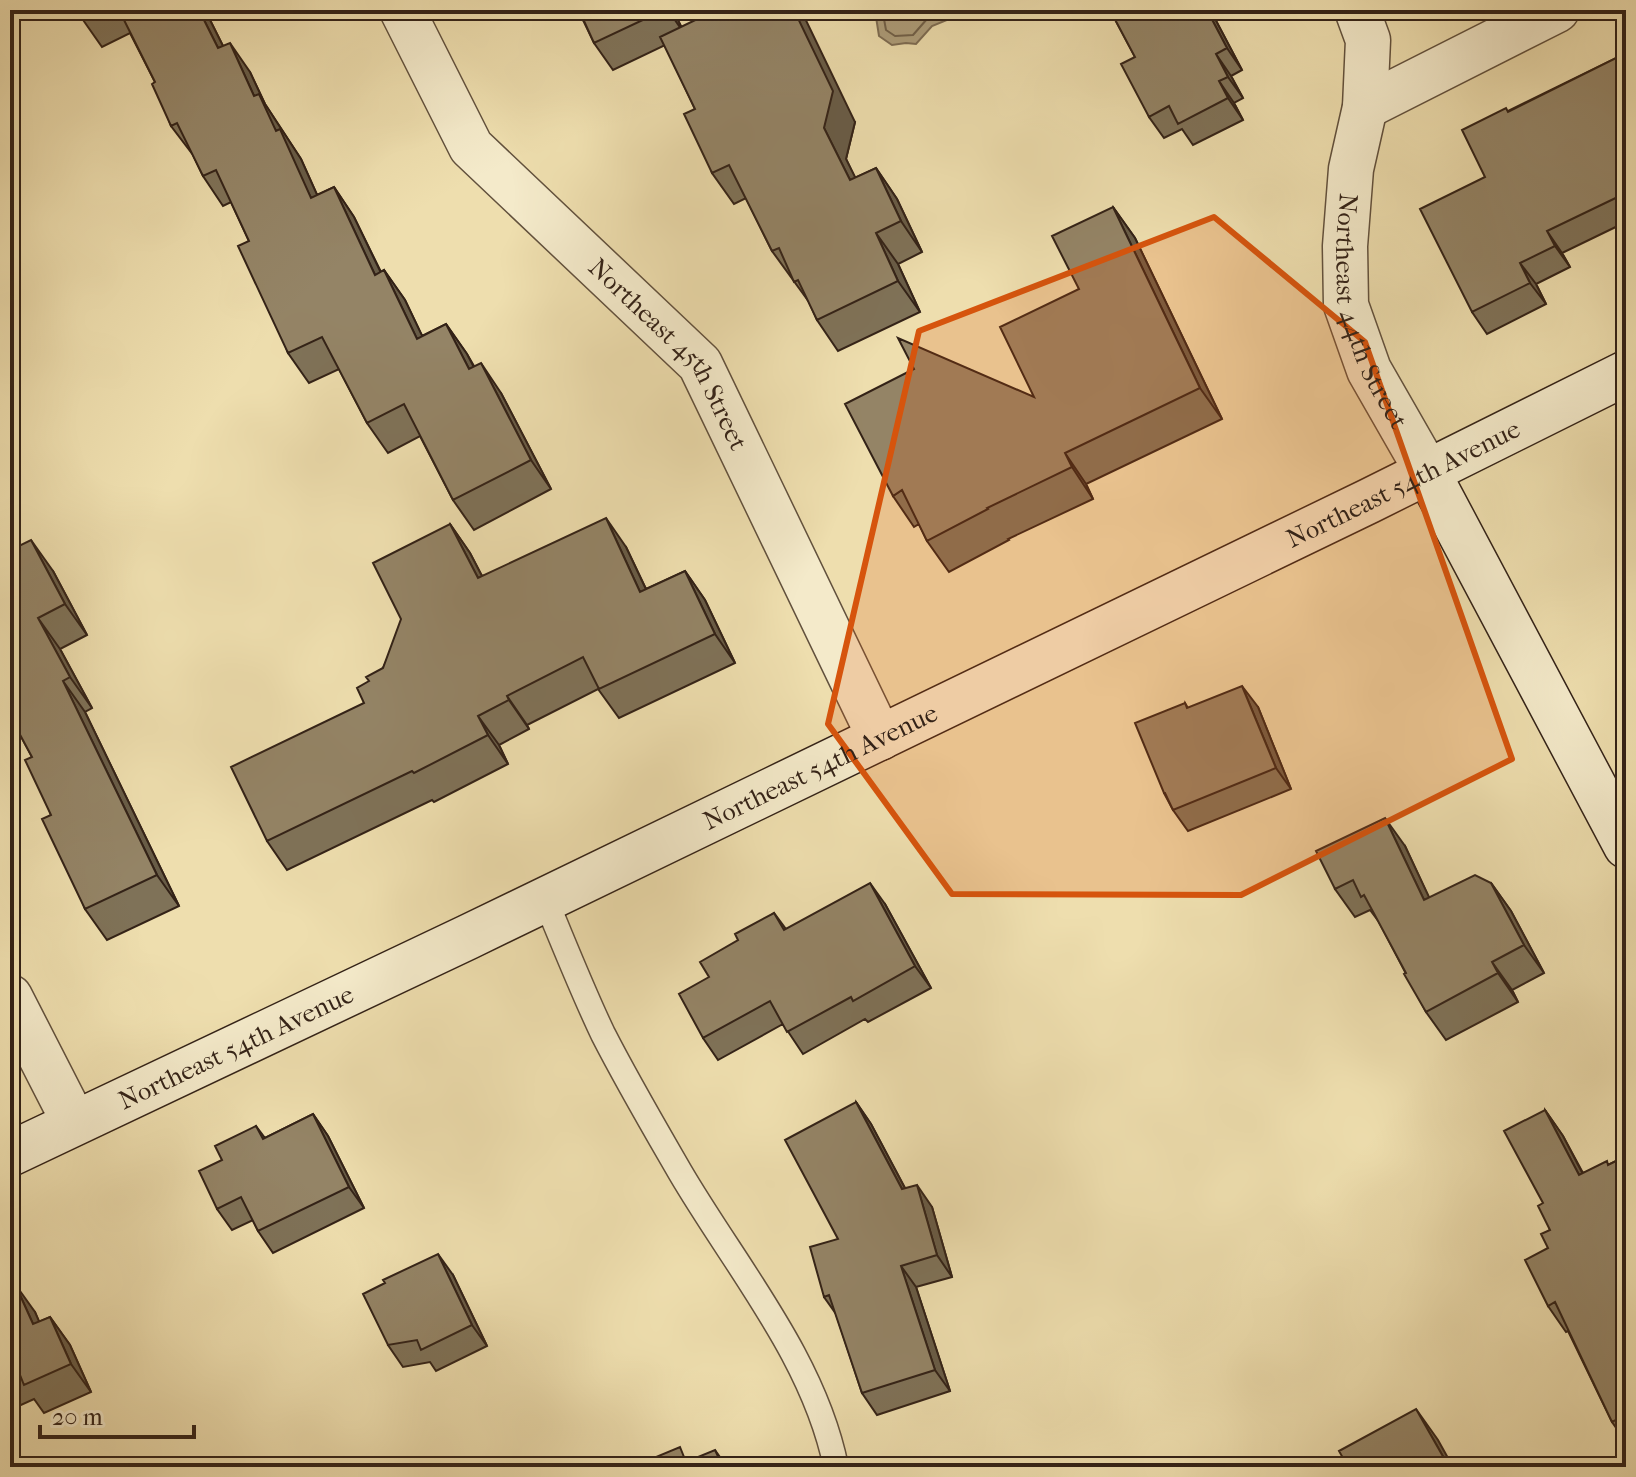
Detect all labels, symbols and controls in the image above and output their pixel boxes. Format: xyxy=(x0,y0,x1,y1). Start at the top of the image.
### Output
street label: Northeast 44th Street xyxy=(1329,192,1415,435)
street label: Northeast 45th Street xyxy=(582,252,754,456)
street label: Northeast 54th Avenue xyxy=(1281,413,1525,555)
street label: Northeast 54th Avenue xyxy=(698,697,943,837)
street label: Northeast 54th Avenue xyxy=(114,978,359,1116)
scale bar xyxy=(40,1389,194,1439)
text: 20 m xyxy=(52,1403,103,1431)

